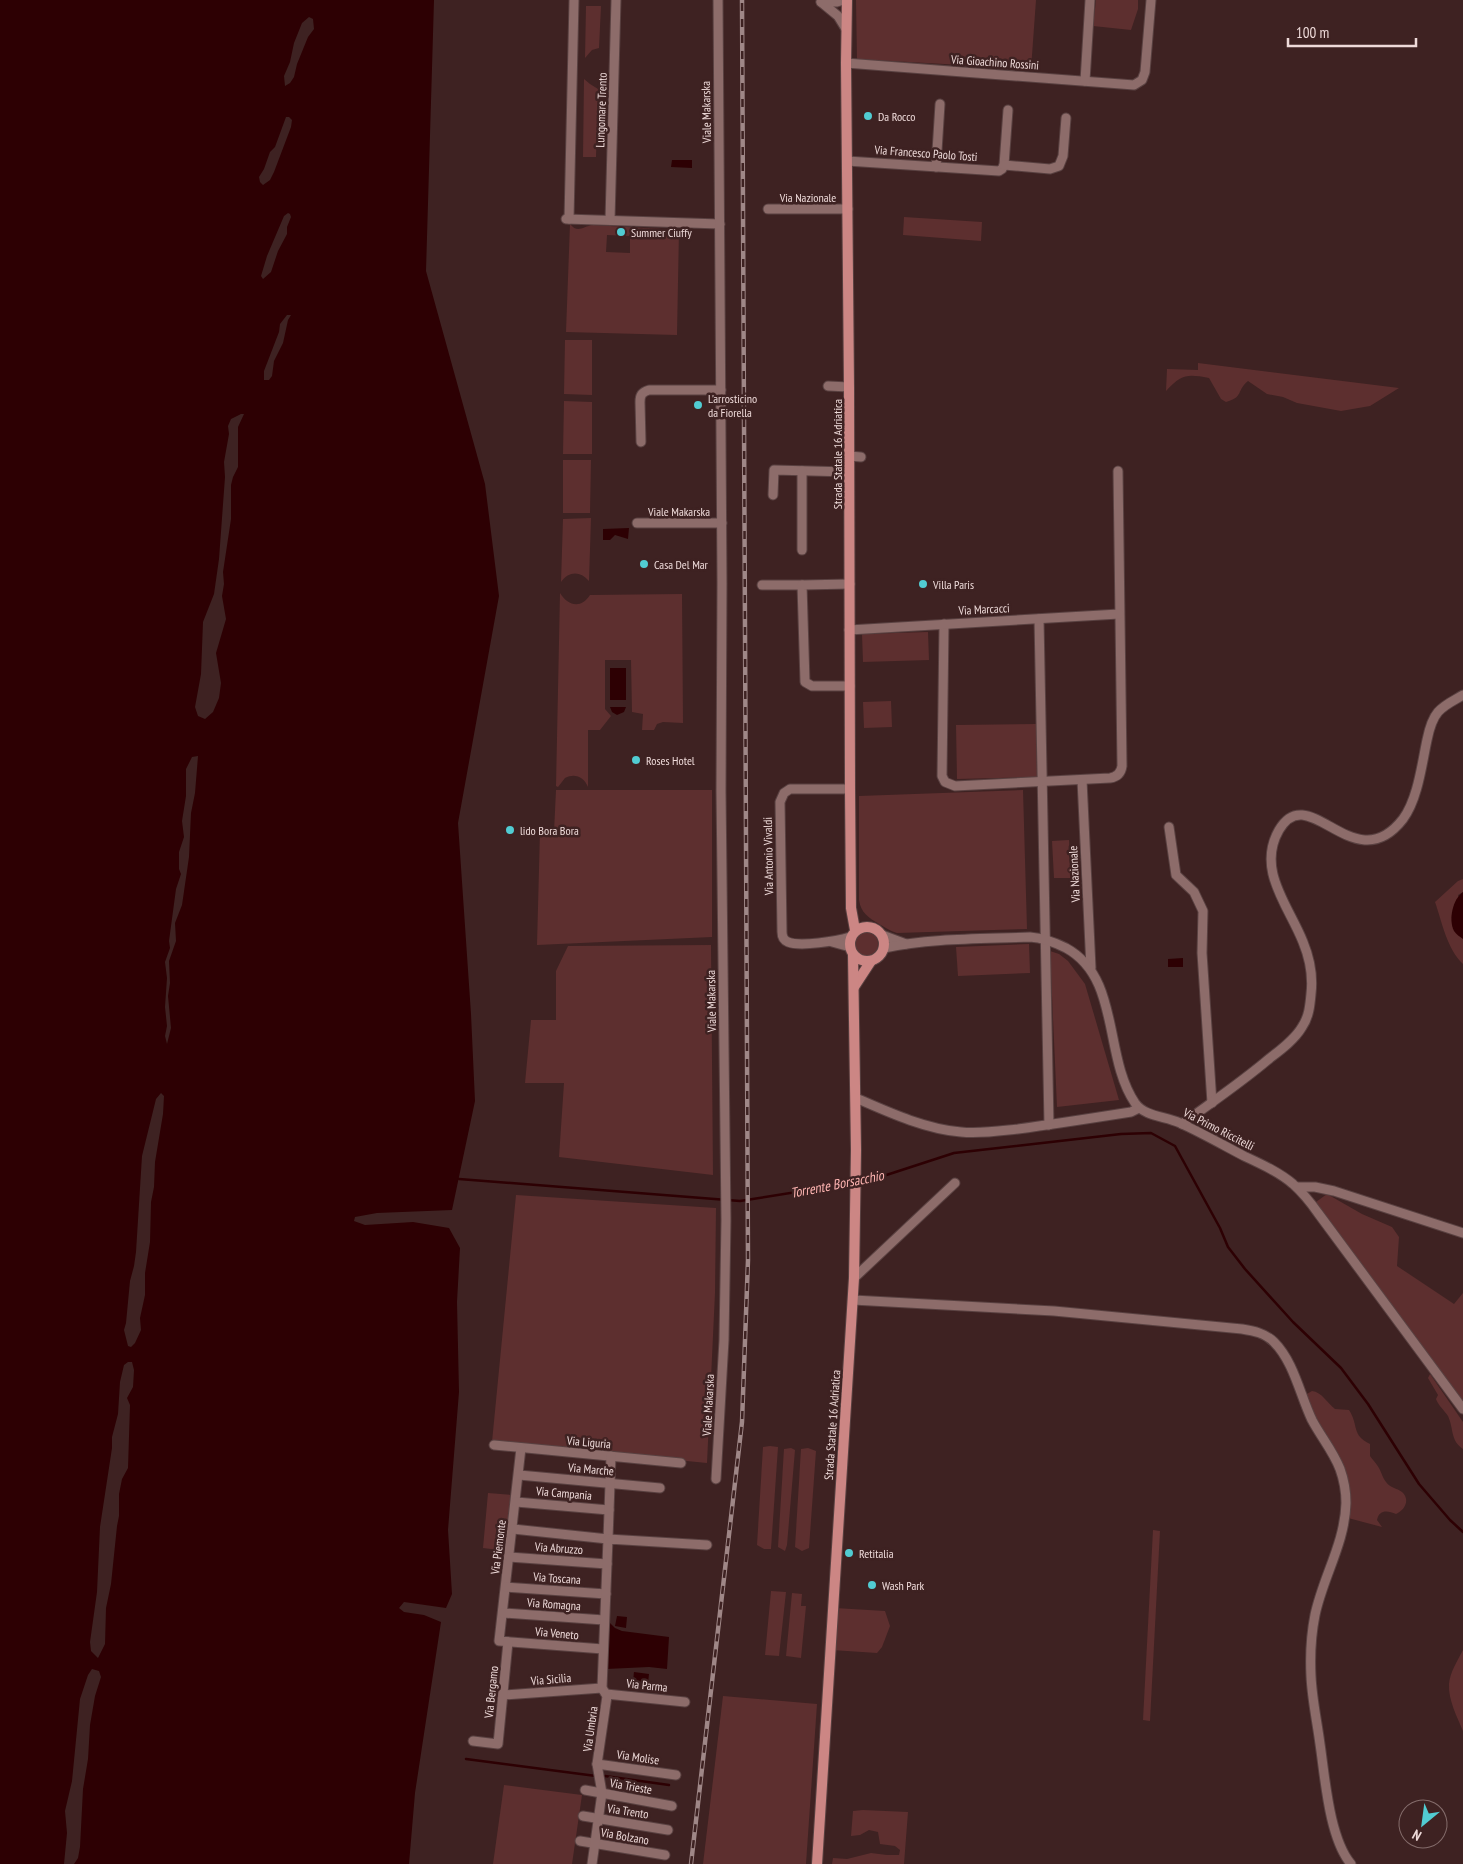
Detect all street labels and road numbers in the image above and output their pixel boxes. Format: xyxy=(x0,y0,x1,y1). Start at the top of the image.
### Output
street label: Via Gioachino Rossini xyxy=(949,51,1040,73)
street label: Lungomare Trento xyxy=(592,72,610,148)
street label: Viale Makarska xyxy=(698,81,714,144)
street label: Via Francesco Paolo Tosti xyxy=(873,142,978,164)
street label: Via Nazionale xyxy=(779,190,836,205)
street label: Strada Statale 16 Adriatica xyxy=(830,399,845,509)
street label: Viale Makarska xyxy=(647,504,710,519)
street label: Via Marcacci xyxy=(957,600,1010,618)
street label: Via Antonio Vivaldi xyxy=(760,817,776,896)
street label: Via Nazionale xyxy=(1065,845,1083,904)
street label: Viale Makarska xyxy=(703,970,719,1033)
street label: Via Primo Riccitelli xyxy=(1180,1104,1257,1153)
street label: Strada Statale 16 Adriatica xyxy=(821,1369,843,1481)
street label: Viale Makarska xyxy=(699,1373,717,1437)
street label: Via Liguria xyxy=(565,1433,612,1451)
street label: Via Marche xyxy=(567,1459,614,1478)
street label: Via Campania xyxy=(534,1483,593,1503)
street label: Via Piemonte xyxy=(487,1519,509,1576)
street label: Via Abruzzo xyxy=(533,1539,584,1557)
street label: Via Toscana xyxy=(532,1569,582,1587)
street label: Via Romagna xyxy=(526,1595,582,1613)
street label: Via Veneto xyxy=(534,1624,579,1642)
street label: Via Bergamo xyxy=(481,1665,501,1720)
street label: Via Sicilia xyxy=(529,1670,572,1688)
street label: Via Parma xyxy=(625,1675,669,1695)
street label: Via Umbria xyxy=(579,1705,601,1754)
street label: Via Molise xyxy=(615,1746,660,1767)
street label: Via Trieste xyxy=(608,1775,653,1797)
street label: Via Trento xyxy=(605,1800,650,1822)
street label: Via Bolzano xyxy=(599,1824,650,1848)

